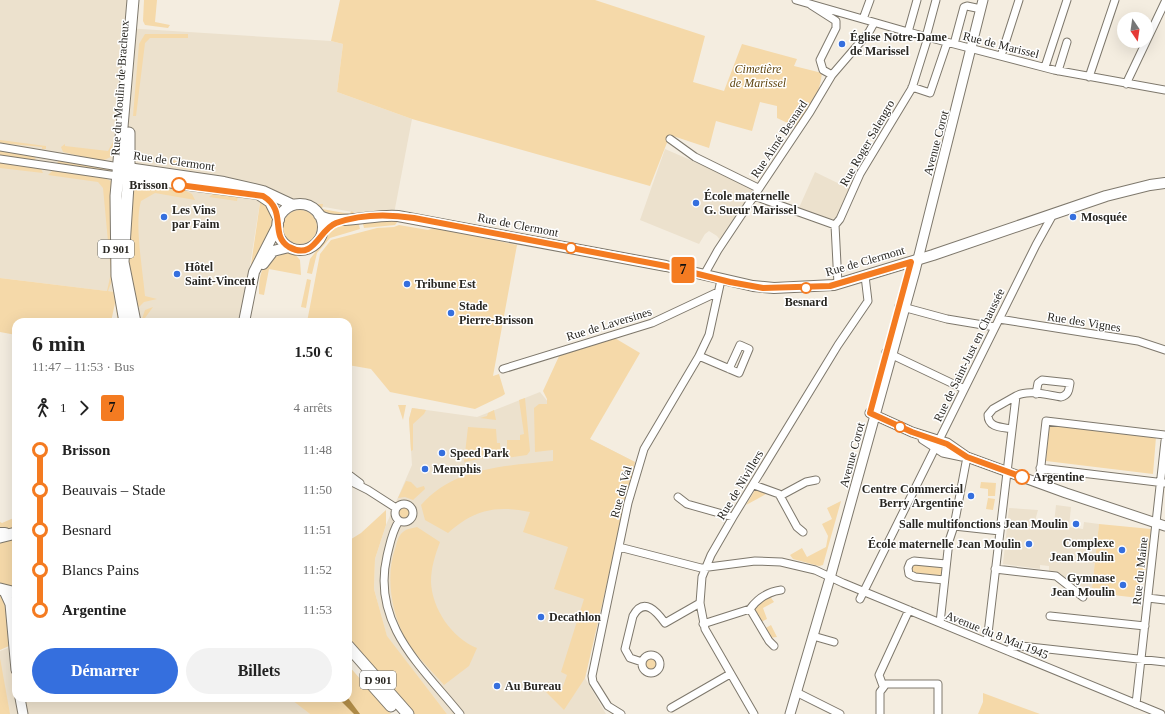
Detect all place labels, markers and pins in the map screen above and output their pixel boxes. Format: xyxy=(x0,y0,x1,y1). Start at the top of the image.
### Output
place label: Église Notre-Dame de Marissel xyxy=(850,30,947,58)
marker: Église Notre-Dame de Marissel xyxy=(837,39,847,49)
marker: Brisson xyxy=(171,177,187,193)
place label: Brisson xyxy=(129,178,168,192)
place label: École maternelle G. Sueur Marissel xyxy=(704,189,797,217)
marker: École maternelle G. Sueur Marissel xyxy=(691,198,701,208)
place label: Les Vins par Faim xyxy=(172,203,219,231)
place label: Mosquée xyxy=(1081,210,1128,224)
marker: Les Vins par Faim xyxy=(159,212,169,222)
marker: Mosquée xyxy=(1068,212,1078,222)
unlabelled marker xyxy=(565,242,577,254)
place label: Hôtel Saint-Vincent xyxy=(185,260,255,288)
marker: Hôtel Saint-Vincent xyxy=(172,269,182,279)
place label: Tribune Est xyxy=(415,277,476,291)
marker: Tribune Est xyxy=(402,279,412,289)
marker: Besnard xyxy=(800,282,812,294)
place label: Besnard xyxy=(785,295,828,309)
place label: Stade Pierre-Brisson xyxy=(459,299,534,327)
marker: Stade Pierre-Brisson xyxy=(446,308,456,318)
unlabelled marker xyxy=(894,421,906,433)
place label: Speed Park xyxy=(450,446,509,460)
marker: Speed Park xyxy=(437,448,447,458)
place label: Memphis xyxy=(433,462,481,476)
marker: Memphis xyxy=(420,464,430,474)
marker: Argentine xyxy=(1014,469,1030,485)
place label: Argentine xyxy=(1033,470,1085,484)
place label: Centre Commercial Berry Argentine xyxy=(862,482,964,510)
marker: Centre Commercial Berry Argentine xyxy=(966,491,976,501)
place label: Salle multifonctions Jean Moulin xyxy=(899,517,1068,531)
marker: Salle multifonctions Jean Moulin xyxy=(1071,519,1081,529)
place label: Complexe Jean Moulin xyxy=(1050,536,1115,564)
place label: École maternelle Jean Moulin xyxy=(868,537,1021,551)
marker: École maternelle Jean Moulin xyxy=(1024,539,1034,549)
marker: Complexe Jean Moulin xyxy=(1117,545,1127,555)
place label: Gymnase Jean Moulin xyxy=(1051,571,1116,599)
marker: Gymnase Jean Moulin xyxy=(1118,580,1128,590)
place label: Decathlon xyxy=(549,610,601,624)
marker: Decathlon xyxy=(536,612,546,622)
place label: Au Bureau xyxy=(505,679,561,693)
marker: Au Bureau xyxy=(492,681,502,691)

